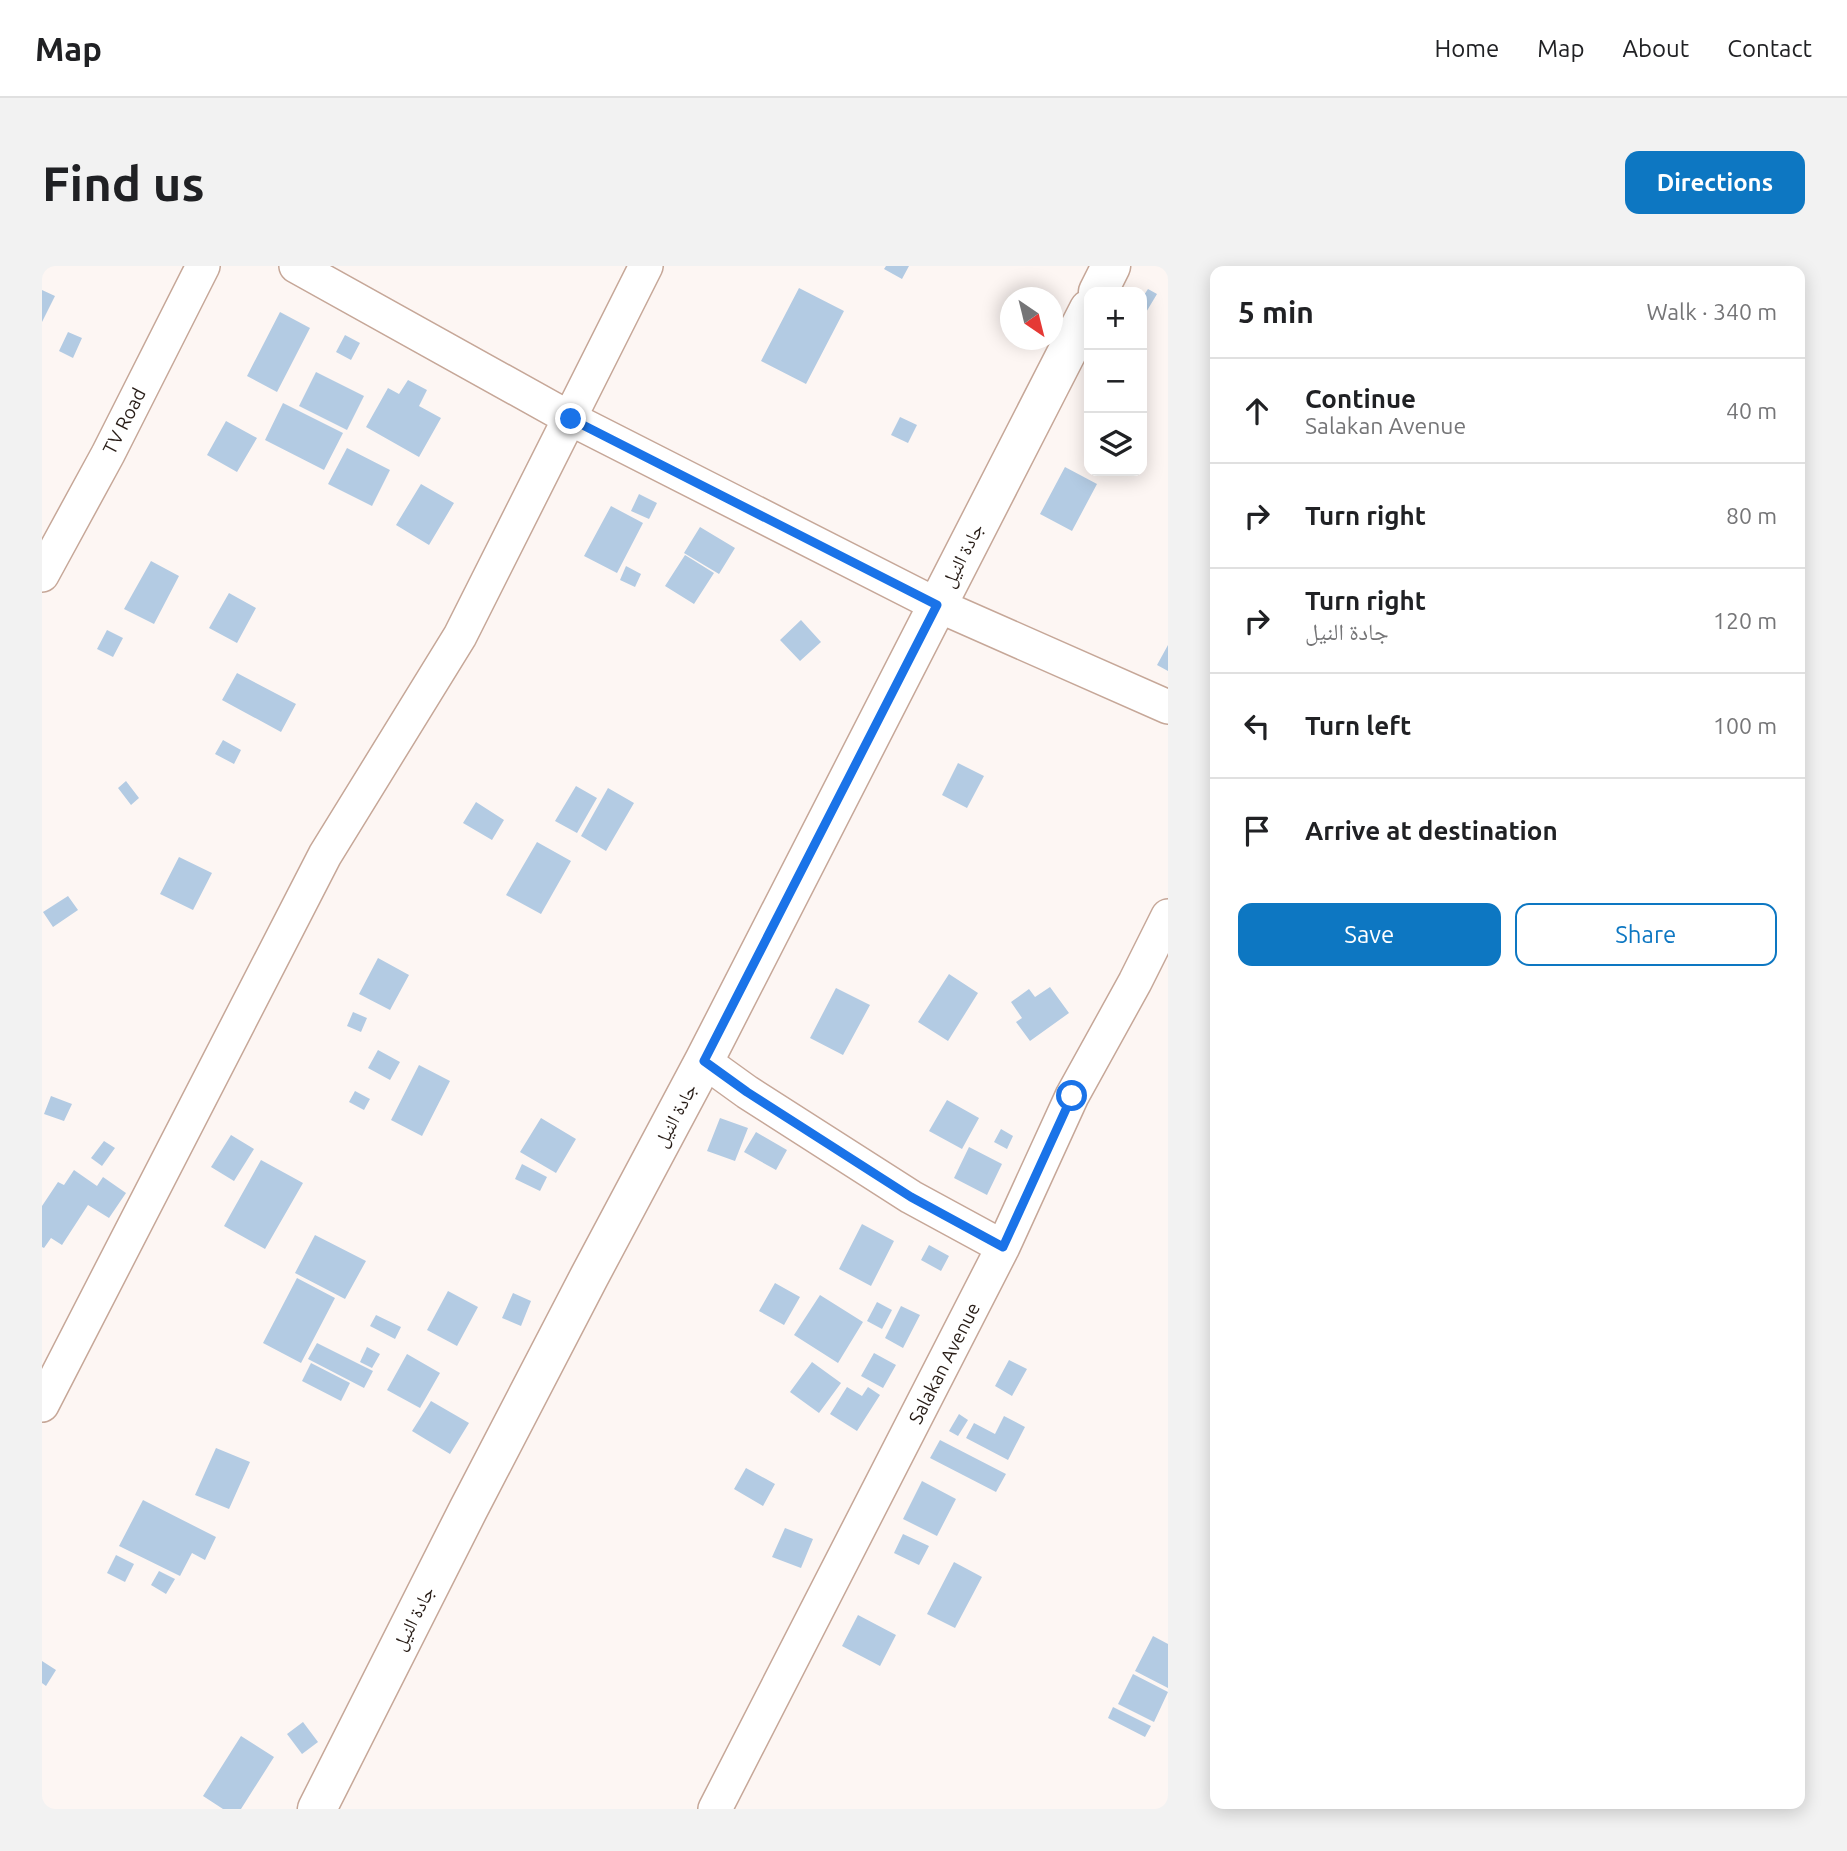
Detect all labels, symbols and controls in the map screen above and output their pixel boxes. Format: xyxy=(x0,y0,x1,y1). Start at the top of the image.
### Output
text: Map xyxy=(35,30,102,67)
text: Home xyxy=(1434,35,1499,62)
text: Map xyxy=(1537,35,1584,62)
text: About xyxy=(1622,35,1689,62)
text: Contact xyxy=(1727,35,1812,62)
button: Directions xyxy=(1625,151,1805,214)
text: Find us xyxy=(42,155,205,210)
north arrow xyxy=(1000,287,1063,350)
map controls xyxy=(1084,287,1147,476)
button: + xyxy=(1084,287,1147,350)
text: 5 min xyxy=(1238,295,1314,329)
text: Walk · 340 m xyxy=(1646,299,1777,324)
button: − xyxy=(1084,350,1147,413)
street label: TV Road xyxy=(98,384,150,458)
text: Continue xyxy=(1305,384,1416,413)
icon: ahead xyxy=(1238,392,1276,430)
text: 40 m xyxy=(1726,398,1777,423)
route end xyxy=(555,403,586,434)
button: layers xyxy=(1084,413,1147,476)
text: Salakan Avenue xyxy=(1305,413,1466,438)
icon: right xyxy=(1238,497,1276,535)
text: Turn right xyxy=(1305,501,1426,530)
text: 80 m xyxy=(1726,503,1777,528)
street label: جادة النيل xyxy=(937,519,988,591)
text: Turn right xyxy=(1305,586,1426,615)
icon: right xyxy=(1238,602,1276,640)
text: 120 m xyxy=(1713,608,1777,633)
text: جادة النيل xyxy=(1305,619,1389,644)
icon: left xyxy=(1238,707,1276,745)
text: Turn left xyxy=(1305,711,1411,740)
text: 100 m xyxy=(1713,713,1777,738)
icon: arrive xyxy=(1238,812,1276,850)
text: Arrive at destination xyxy=(1305,816,1558,845)
button: Save xyxy=(1238,903,1501,966)
button: Share xyxy=(1515,903,1777,966)
street label: جادة النيل xyxy=(649,1079,702,1151)
route start xyxy=(1056,1080,1087,1111)
street label: Salakan Avenue xyxy=(904,1299,984,1427)
street label: جادة النيل xyxy=(388,1582,439,1654)

